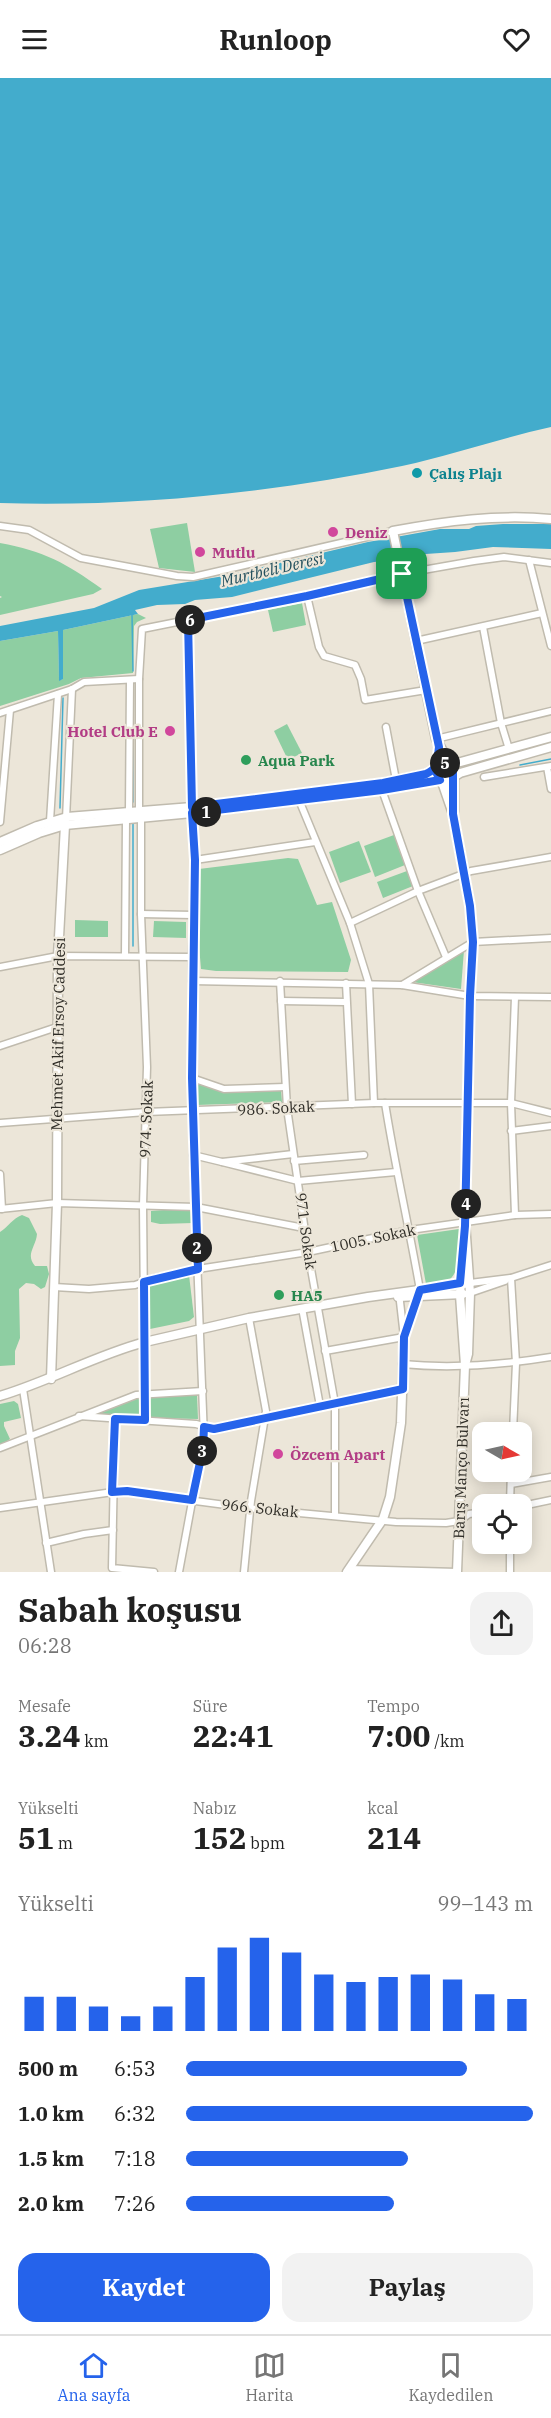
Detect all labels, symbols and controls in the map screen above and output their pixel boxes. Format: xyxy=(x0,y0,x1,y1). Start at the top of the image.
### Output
text: Runloop xyxy=(219,22,332,57)
icon: menu xyxy=(18,23,51,56)
icon: heart xyxy=(500,23,533,56)
place label: Çalış Plajı xyxy=(429,464,502,483)
marker: Çalış Plajı xyxy=(410,466,424,480)
place label: Deniz xyxy=(345,523,388,542)
marker: Deniz xyxy=(326,525,340,539)
place label: Mutlu xyxy=(212,543,256,562)
marker: Mutlu xyxy=(193,545,207,559)
water label: Murtbeli Deresi xyxy=(218,547,326,591)
pin xyxy=(376,548,427,599)
icon: arrive xyxy=(385,557,418,590)
pin: 6 xyxy=(175,605,205,635)
text: 6 xyxy=(185,610,195,630)
place label: Hotel Club E xyxy=(67,722,158,741)
marker: Hotel Club E xyxy=(163,724,177,738)
pin: 5 xyxy=(430,748,460,778)
place label: Aqua Park xyxy=(258,751,335,770)
marker: Aqua Park xyxy=(239,753,253,767)
text: 5 xyxy=(440,753,450,773)
pin: 1 xyxy=(191,797,221,827)
text: 1 xyxy=(201,802,211,822)
street label: Mehmet Akif Ersoy Caddesi xyxy=(47,937,69,1131)
street label: 974. Sokak xyxy=(135,1080,157,1158)
street label: 986. Sokak xyxy=(237,1096,315,1120)
pin: 4 xyxy=(451,1189,481,1219)
street label: 971. Sokak xyxy=(291,1191,321,1271)
text: 4 xyxy=(461,1194,471,1214)
street label: 1005. Sokak xyxy=(329,1220,418,1256)
pin: 2 xyxy=(182,1233,212,1263)
text: 2 xyxy=(192,1238,202,1258)
place label: HA5 xyxy=(291,1286,323,1305)
marker: HA5 xyxy=(272,1288,286,1302)
street label: Barış Manço Bulvarı xyxy=(449,1397,473,1539)
north arrow xyxy=(472,1422,532,1482)
map controls xyxy=(472,1422,532,1554)
pin: 3 xyxy=(187,1436,217,1466)
text: 3 xyxy=(197,1441,207,1461)
place label: Özcem Apart xyxy=(290,1445,386,1464)
marker: Özcem Apart xyxy=(271,1447,285,1461)
button: locate xyxy=(472,1494,532,1554)
street label: 966. Sokak xyxy=(220,1495,300,1522)
text: Sabah koşusu xyxy=(18,1588,242,1631)
button: share xyxy=(470,1592,533,1655)
text: 06:28 xyxy=(18,1632,72,1659)
text: Mesafe xyxy=(18,1696,71,1716)
text: Süre xyxy=(193,1696,228,1716)
text: Tempo xyxy=(367,1696,420,1716)
text: 3.24 xyxy=(18,1716,80,1755)
text: 22:41 xyxy=(193,1716,274,1755)
text: 7:00 xyxy=(367,1716,430,1755)
text: km xyxy=(80,1731,109,1751)
text: /km xyxy=(430,1731,465,1751)
text: Yükselti xyxy=(18,1798,79,1818)
text: Nabız xyxy=(193,1798,236,1818)
text: kcal xyxy=(367,1798,398,1818)
text: 51 xyxy=(18,1818,54,1857)
text: 152 xyxy=(193,1818,247,1857)
text: 214 xyxy=(367,1818,421,1857)
text: m xyxy=(54,1833,73,1853)
text: bpm xyxy=(247,1833,285,1853)
text: Yükselti xyxy=(18,1890,94,1917)
text: 99–143 m xyxy=(438,1890,533,1917)
text: 500 m xyxy=(18,2055,78,2082)
text: 6:53 xyxy=(114,2055,156,2082)
text: 1.0 km xyxy=(18,2100,84,2127)
text: 6:32 xyxy=(114,2100,156,2127)
text: 1.5 km xyxy=(18,2145,84,2172)
text: 7:18 xyxy=(114,2145,156,2172)
text: 2.0 km xyxy=(18,2190,84,2217)
text: 7:26 xyxy=(114,2190,156,2217)
button: Kaydet xyxy=(18,2253,270,2322)
button: Paylaş xyxy=(282,2253,533,2322)
tab: Ana sayfa xyxy=(58,2349,130,2405)
tab: Harita xyxy=(246,2349,293,2405)
tab: Kaydedilen xyxy=(409,2349,493,2405)

